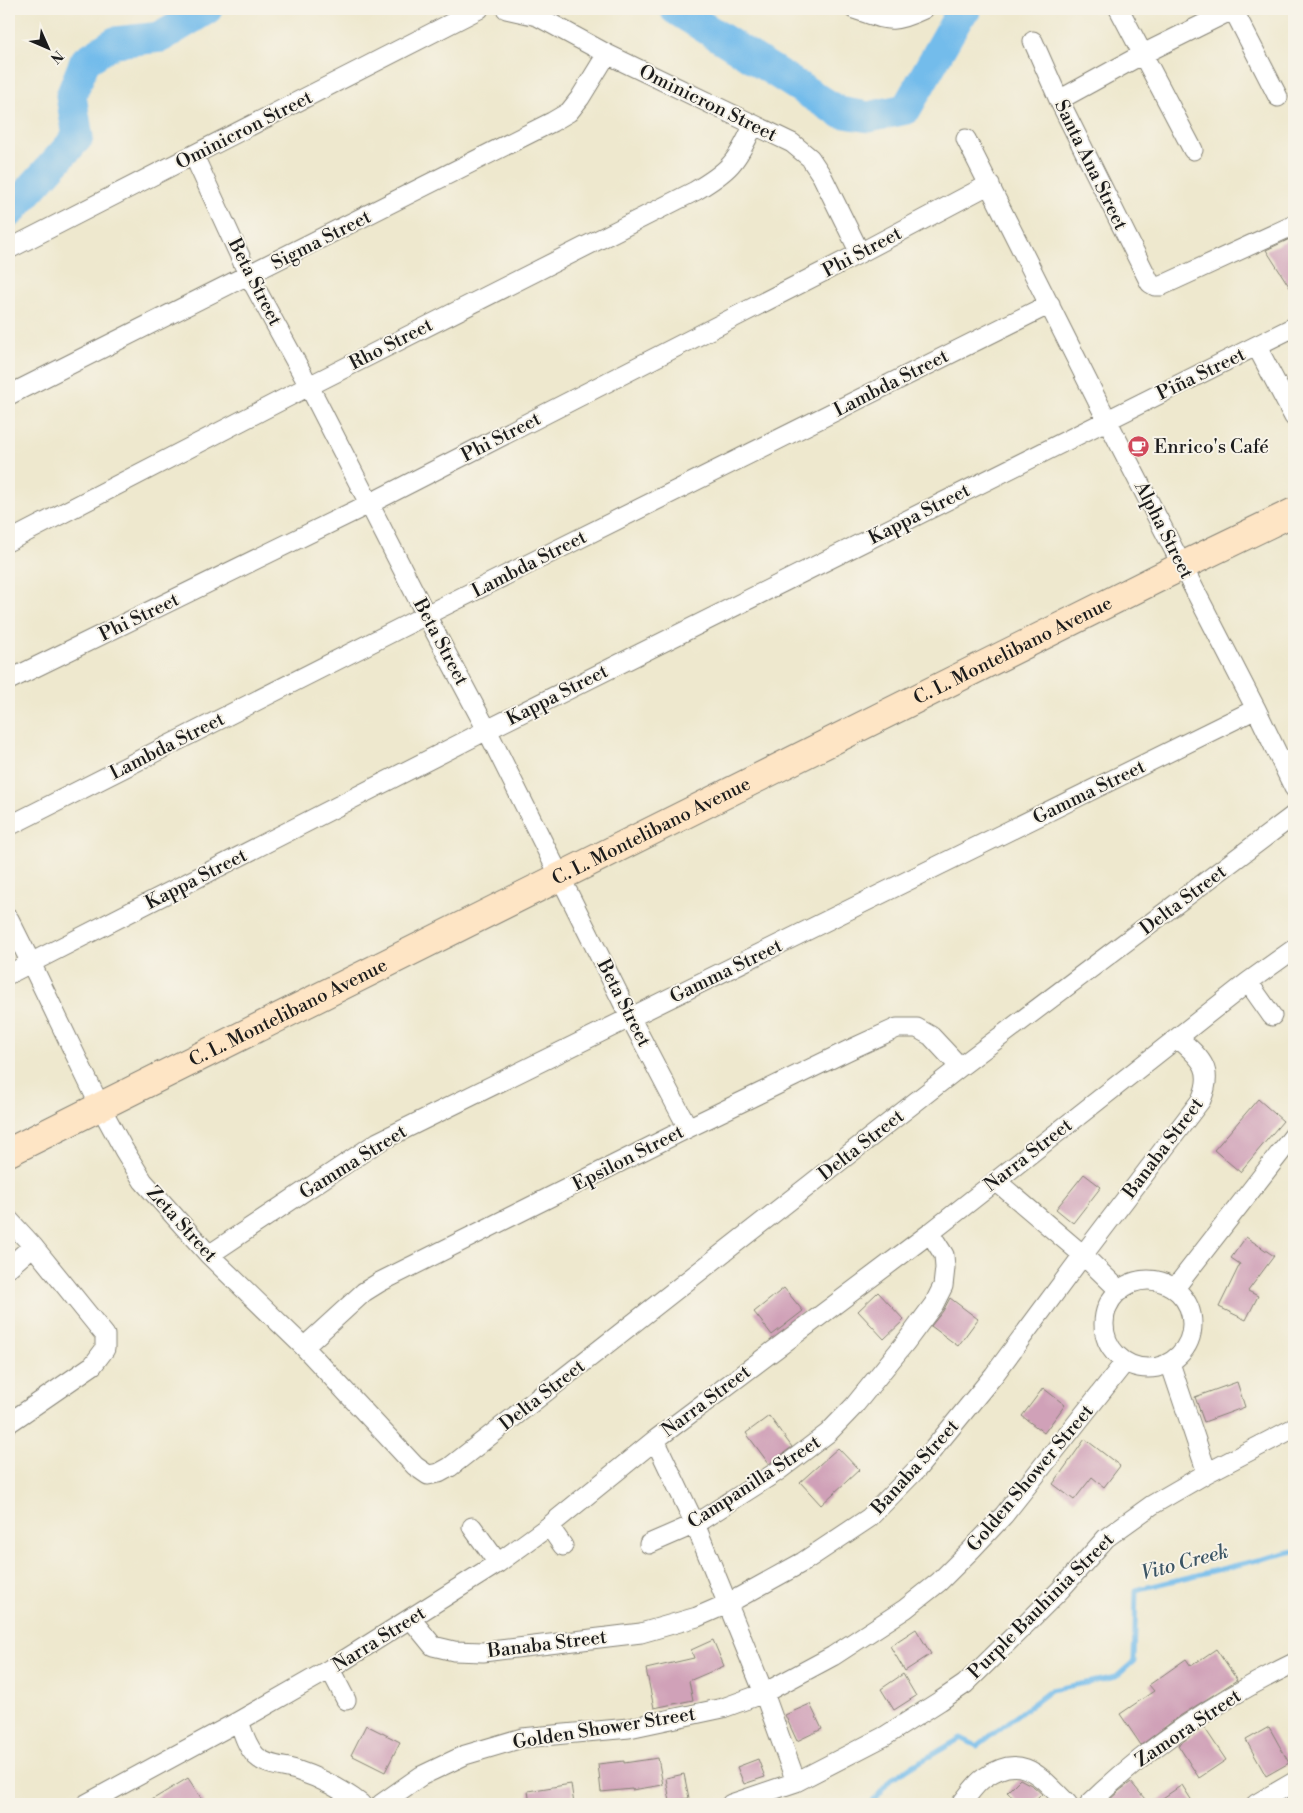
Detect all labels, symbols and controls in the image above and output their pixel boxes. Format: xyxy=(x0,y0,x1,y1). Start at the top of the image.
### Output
north arrow xyxy=(22,22,72,72)
text: N xyxy=(46,46,67,67)
street label: Ominicron Street xyxy=(635,59,781,147)
street label: Ominicron Street xyxy=(172,85,317,175)
street label: Santa Ana Street xyxy=(1049,96,1133,234)
street label: Sigma Street xyxy=(267,204,375,275)
street label: Phi Street xyxy=(818,221,906,283)
street label: Beta Street xyxy=(222,233,287,330)
street label: Rho Street xyxy=(345,313,437,375)
street label: Piña Street xyxy=(1153,342,1250,406)
street label: Lambda Street xyxy=(830,344,953,422)
street label: Phi Street xyxy=(457,407,545,467)
cafe icon: Enrico's Café xyxy=(1126,435,1150,459)
place label: Enrico's Café xyxy=(1154,435,1269,459)
street label: Alpha Street xyxy=(1129,476,1199,583)
street label: Kappa Street xyxy=(864,478,974,550)
street label: Lambda Street xyxy=(468,525,591,603)
street label: Phi Street xyxy=(95,587,183,647)
street label: C. L. Montelibano Avenue xyxy=(910,591,1116,710)
street label: Beta Street xyxy=(408,593,474,690)
street label: Kappa Street xyxy=(502,659,612,731)
street label: Lambda Street xyxy=(106,707,229,785)
street label: Gamma Street xyxy=(1029,754,1149,830)
street label: C. L. Montelibano Avenue xyxy=(548,772,755,891)
street label: Kappa Street xyxy=(141,843,251,915)
street label: Delta Street xyxy=(1135,860,1231,940)
street label: Gamma Street xyxy=(666,933,786,1009)
street label: C. L. Montelibano Avenue xyxy=(185,953,391,1072)
street label: Beta Street xyxy=(591,954,656,1051)
street label: Banaba Street xyxy=(1117,1093,1209,1204)
street label: Delta Street xyxy=(813,1104,909,1186)
street label: Narra Street xyxy=(979,1113,1077,1197)
street label: Gamma Street xyxy=(295,1119,411,1205)
street label: Epsilon Street xyxy=(568,1120,688,1196)
street label: Zeta Street xyxy=(142,1181,223,1267)
street label: Delta Street xyxy=(494,1354,590,1436)
street label: Narra Street xyxy=(657,1360,755,1442)
street label: Golden Shower Street xyxy=(961,1399,1099,1557)
street label: Banaba Street xyxy=(865,1414,964,1520)
street label: Campanilla Street xyxy=(683,1430,825,1534)
street label: Purple Bauhinia Street xyxy=(963,1528,1119,1684)
water label: Vito Creek xyxy=(1139,1539,1231,1587)
street label: Narra Street xyxy=(328,1601,430,1677)
street label: Banaba Street xyxy=(485,1625,608,1663)
street label: Zamora Street xyxy=(1130,1684,1246,1772)
street label: Golden Shower Street xyxy=(511,1702,697,1754)

